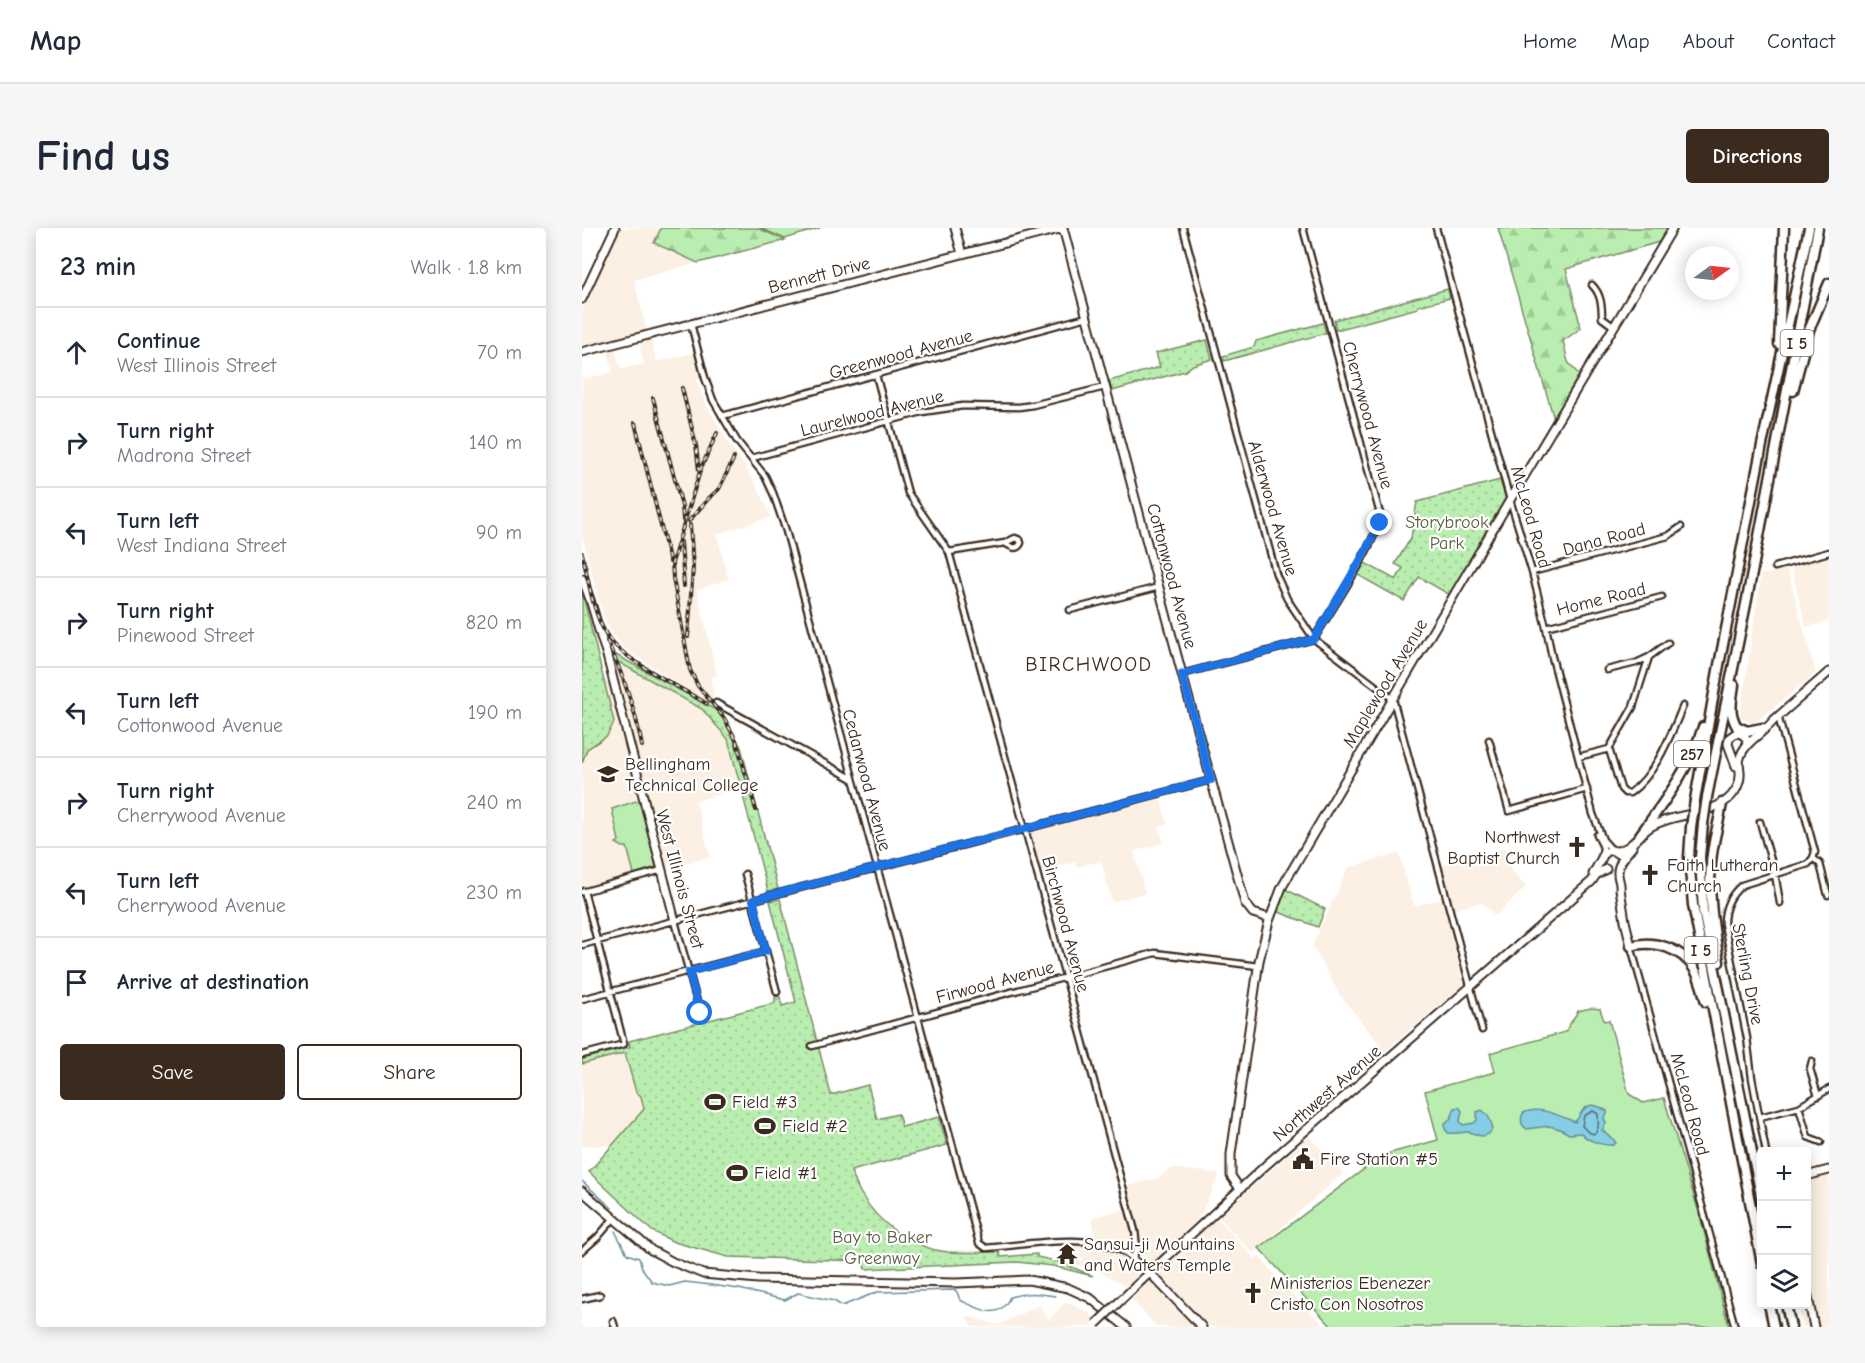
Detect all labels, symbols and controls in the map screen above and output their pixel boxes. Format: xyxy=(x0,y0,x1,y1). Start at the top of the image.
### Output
text: Map xyxy=(30,25,81,57)
text: Home xyxy=(1523,29,1577,53)
text: Map xyxy=(1610,29,1650,53)
text: About xyxy=(1683,29,1734,53)
text: Contact xyxy=(1767,29,1835,53)
button: Directions xyxy=(1686,129,1829,183)
text: Find us xyxy=(36,132,170,181)
north arrow xyxy=(1685,246,1739,300)
text: 23 min xyxy=(60,252,136,282)
street label: Bennett Drive xyxy=(766,253,872,298)
text: Walk · 1.8 km xyxy=(411,256,522,279)
street label: Greenwood Avenue xyxy=(827,325,975,384)
text: Continue xyxy=(117,328,200,354)
road number: I 5 xyxy=(1780,330,1814,356)
icon: ahead xyxy=(60,336,93,369)
street label: Cherrywood Avenue xyxy=(1338,339,1397,491)
text: 70 m xyxy=(477,341,522,364)
text: West Illinois Street xyxy=(117,354,276,377)
street label: Laurelwood Avenue xyxy=(798,386,946,441)
text: Turn right xyxy=(117,418,214,444)
icon: right xyxy=(60,426,93,459)
text: 140 m xyxy=(469,431,522,454)
street label: Alderwood Avenue xyxy=(1243,438,1302,578)
text: Madrona Street xyxy=(117,444,251,467)
street label: McLeod Road xyxy=(1506,464,1555,571)
street label: Cottonwood Avenue xyxy=(1142,501,1201,651)
text: Turn left xyxy=(117,508,199,534)
route end xyxy=(1366,509,1392,535)
park label: Storybrook Park xyxy=(1405,512,1489,554)
icon: left xyxy=(60,516,93,549)
street label: Dana Road xyxy=(1560,518,1648,561)
text: 90 m xyxy=(476,521,522,544)
text: West Indiana Street xyxy=(117,534,286,557)
street label: Home Road xyxy=(1554,578,1648,621)
text: Turn right xyxy=(117,598,214,624)
icon: right xyxy=(60,606,93,639)
text: 820 m xyxy=(466,611,522,634)
street label: Maplewood Avenue xyxy=(1339,615,1432,752)
text: Pinewood Street xyxy=(117,624,254,647)
district label: BIRCHWOOD xyxy=(1025,653,1153,676)
text: Turn left xyxy=(117,688,199,714)
icon: left xyxy=(60,696,93,729)
text: 190 m xyxy=(468,701,522,724)
street label: Cedarwood Avenue xyxy=(837,707,896,853)
text: Cottonwood Avenue xyxy=(117,714,283,737)
road number: 257 xyxy=(1674,741,1710,767)
place label: Bellingham Technical College xyxy=(625,754,758,796)
school or university icon: Bellingham Technical College xyxy=(596,762,620,786)
text: Turn right xyxy=(117,778,214,804)
icon: right xyxy=(60,786,93,819)
text: 240 m xyxy=(467,791,522,814)
text: Cherrywood Avenue xyxy=(117,804,286,827)
street label: West Illinois Street xyxy=(651,807,708,952)
place label: Northwest Baptist Church xyxy=(1447,827,1561,869)
church icon: Northwest Baptist Church xyxy=(1565,835,1589,859)
street label: Birchwood Avenue xyxy=(1037,854,1094,994)
place label: Faith Lutheran Church xyxy=(1667,855,1778,897)
church icon: Faith Lutheran Church xyxy=(1638,863,1662,887)
text: Turn left xyxy=(117,868,199,894)
icon: left xyxy=(60,876,93,909)
text: 230 m xyxy=(466,881,522,904)
text: Cherrywood Avenue xyxy=(117,894,286,917)
street label: Sterling Drive xyxy=(1727,922,1768,1027)
road number: I 5 xyxy=(1684,937,1718,963)
street label: Firwood Avenue xyxy=(934,957,1057,1008)
icon: arrive xyxy=(60,966,93,999)
text: Arrive at destination xyxy=(117,969,309,995)
route start xyxy=(686,999,712,1025)
street label: Northwest Avenue xyxy=(1269,1041,1386,1146)
button: Save xyxy=(60,1044,285,1100)
button: Share xyxy=(297,1044,522,1100)
street label: McLeod Road xyxy=(1666,1050,1713,1158)
sports icon: Field #3 xyxy=(703,1090,727,1114)
place label: Field #3 xyxy=(732,1092,797,1113)
sports icon: Field #2 xyxy=(753,1114,777,1138)
place label: Field #2 xyxy=(782,1116,848,1137)
public building icon: Fire Station #5 xyxy=(1291,1147,1315,1171)
map controls xyxy=(1757,1147,1811,1309)
button: + xyxy=(1757,1147,1811,1201)
place label: Fire Station #5 xyxy=(1320,1149,1438,1170)
sports icon: Field #1 xyxy=(725,1161,749,1185)
place label: Field #1 xyxy=(754,1163,817,1184)
button: − xyxy=(1757,1201,1811,1255)
park label: Bay to Baker Greenway xyxy=(832,1227,933,1269)
place label: Sansui-ji Mountains and Waters Temple xyxy=(1084,1234,1235,1276)
temple icon: Sansui-ji Mountains and Waters Temple xyxy=(1055,1242,1079,1266)
button: layers xyxy=(1757,1255,1811,1309)
place label: Ministerios Ebenezer Cristo Con Nosotros xyxy=(1270,1273,1431,1315)
church icon: Ministerios Ebenezer Cristo Con Nosotros xyxy=(1241,1281,1265,1305)

